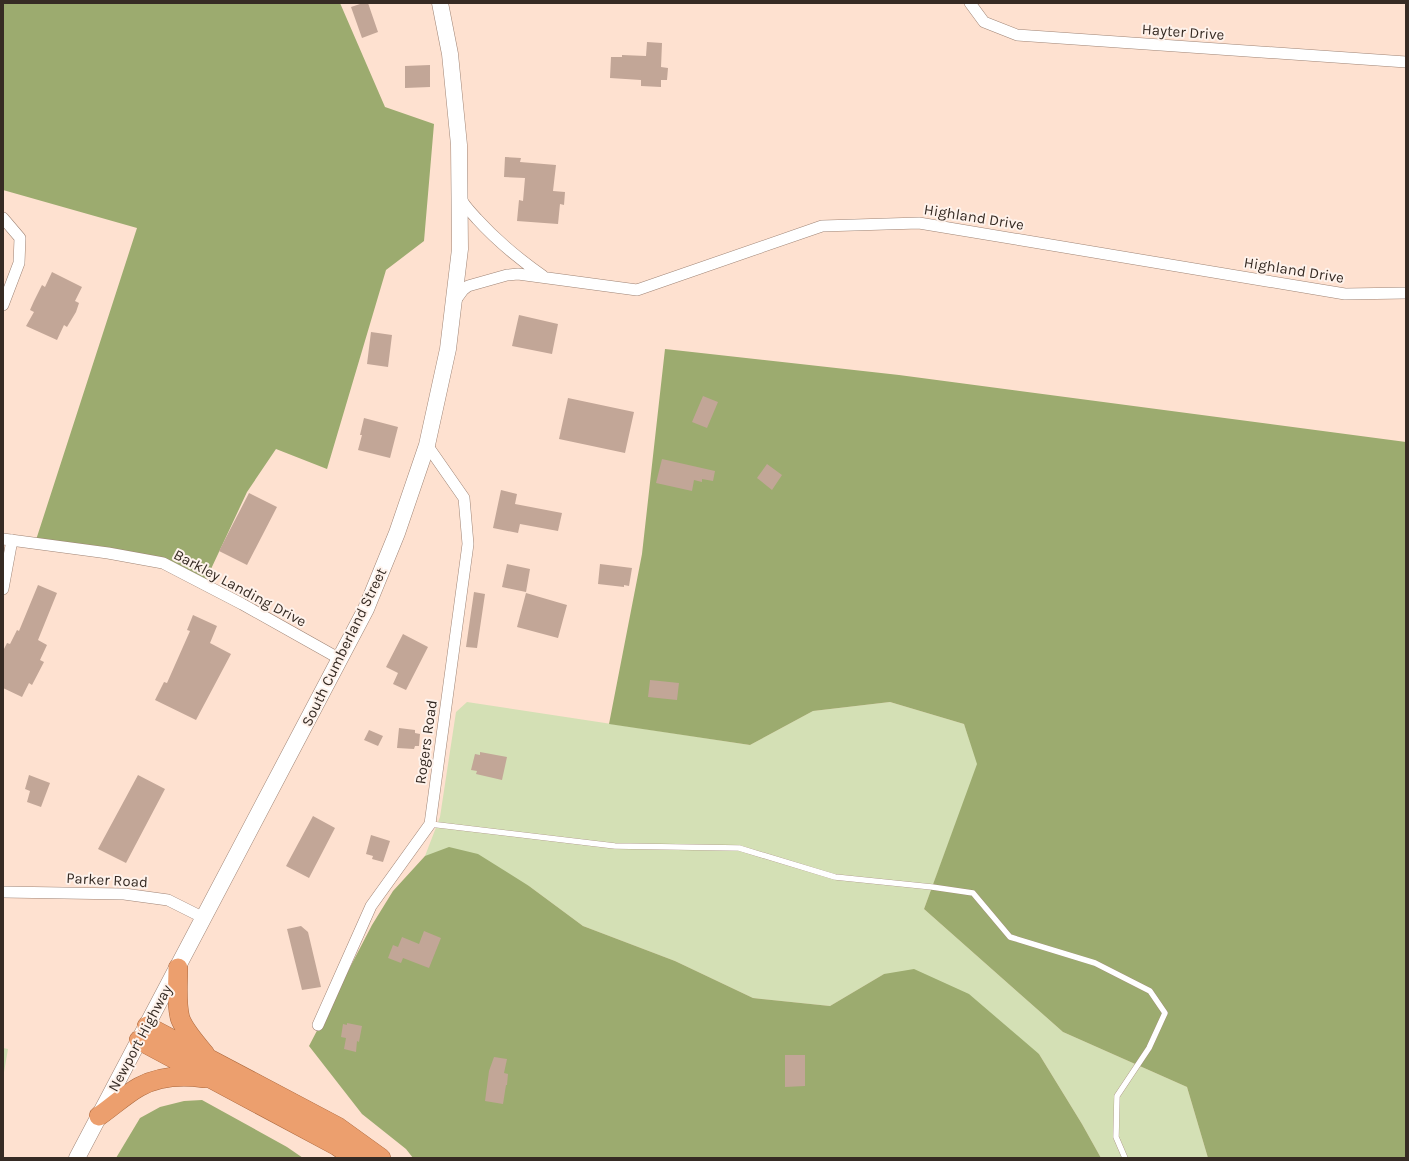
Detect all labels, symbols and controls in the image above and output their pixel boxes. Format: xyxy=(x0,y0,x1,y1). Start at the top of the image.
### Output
street label: Hayter Drive xyxy=(1141,20,1225,44)
street label: Highland Drive xyxy=(923,200,1025,234)
street label: Highland Drive xyxy=(1243,253,1345,287)
street label: Barkley Landing Drive xyxy=(171,545,309,631)
street label: South Cumberland Street xyxy=(298,565,390,729)
street label: Rogers Road xyxy=(411,699,441,785)
street label: Parker Road xyxy=(66,869,148,891)
street label: Newport Highway xyxy=(104,981,176,1095)

